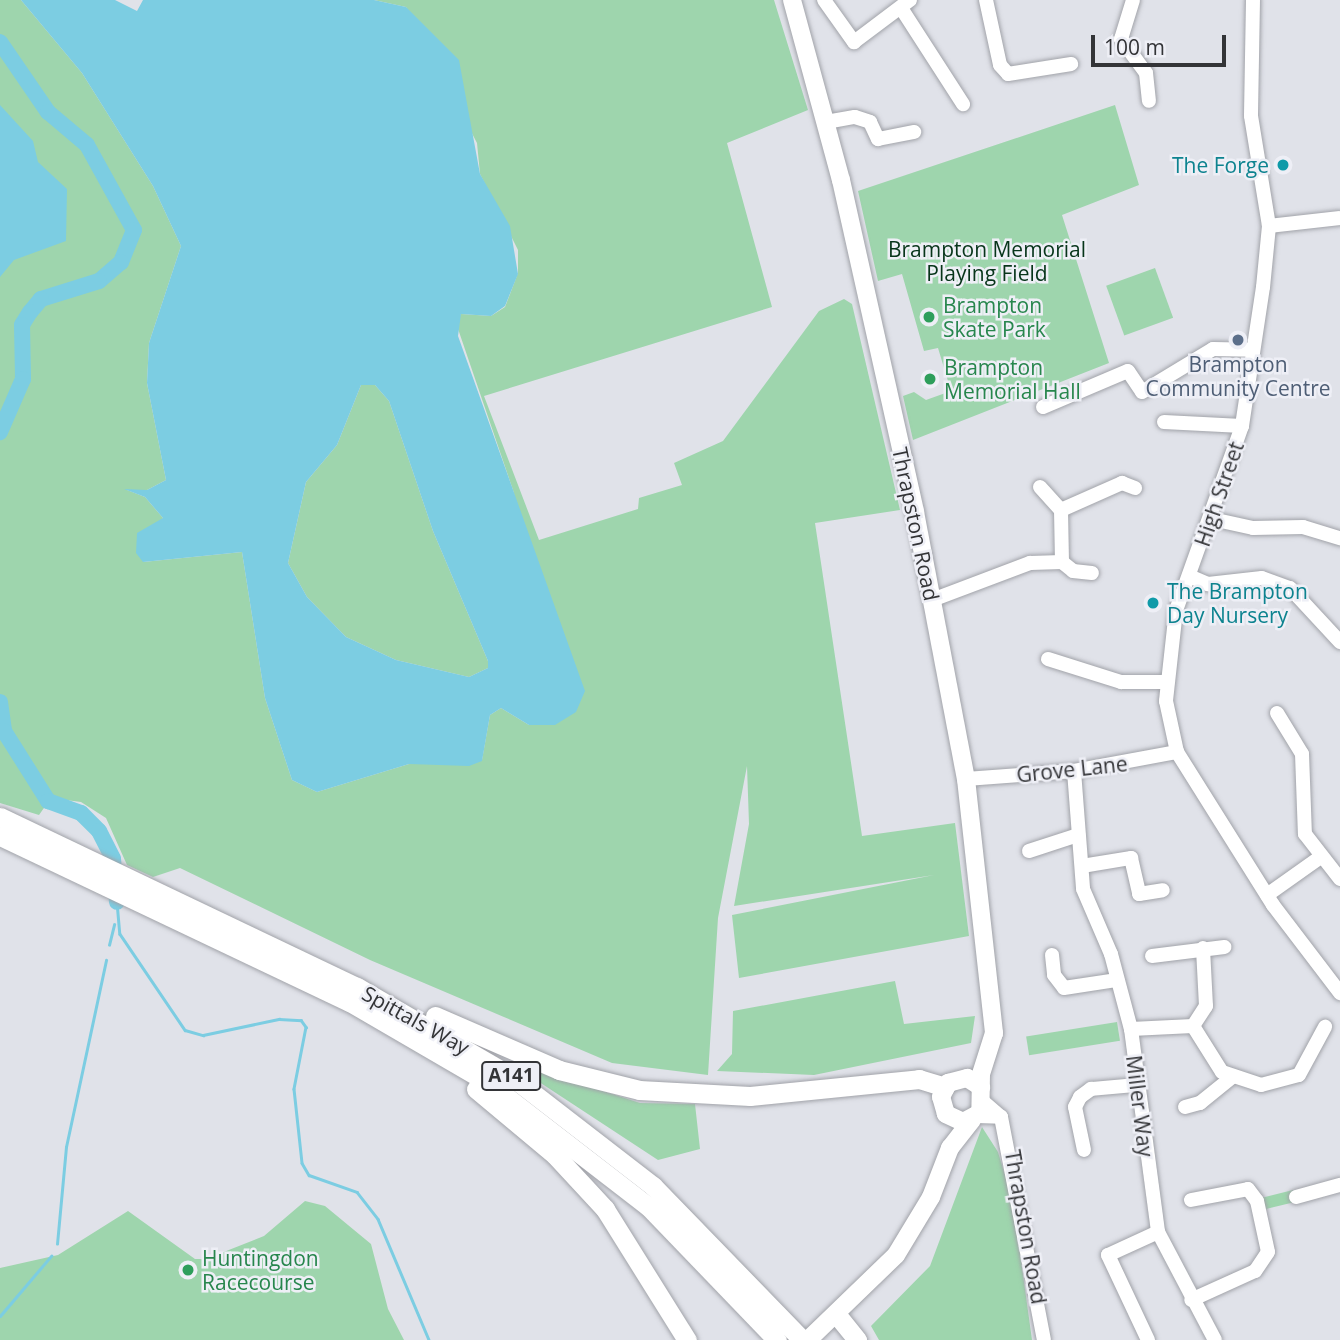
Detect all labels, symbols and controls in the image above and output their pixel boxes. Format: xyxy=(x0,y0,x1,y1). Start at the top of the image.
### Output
scale bar xyxy=(1095,21,1230,65)
text: 100 m xyxy=(1104,33,1165,61)
place label: The Forge xyxy=(1172,152,1269,178)
marker: The Forge xyxy=(1275,157,1291,173)
park label: Brampton Memorial Playing Field xyxy=(888,236,1086,286)
place label: Brampton Skate Park xyxy=(943,292,1046,342)
marker: Brampton Skate Park xyxy=(921,309,937,325)
marker: Brampton Community Centre xyxy=(1230,332,1246,348)
place label: Brampton Community Centre xyxy=(1145,351,1331,401)
place label: Brampton Memorial Hall xyxy=(944,354,1081,404)
marker: Brampton Memorial Hall xyxy=(922,371,938,387)
street label: High Street xyxy=(1189,438,1249,550)
street label: Thrapston Road xyxy=(887,445,945,603)
place label: The Brampton Day Nursery xyxy=(1167,578,1308,628)
marker: The Brampton Day Nursery xyxy=(1145,595,1161,611)
street label: Grove Lane xyxy=(1015,751,1129,787)
street label: Spittals Way xyxy=(358,980,474,1060)
street label: Miller Way xyxy=(1121,1054,1159,1158)
road number: A141 xyxy=(480,1060,542,1092)
street label: Thrapston Road xyxy=(1000,1148,1052,1306)
place label: Huntingdon Racecourse xyxy=(202,1245,319,1295)
marker: Huntingdon Racecourse xyxy=(180,1262,196,1278)

